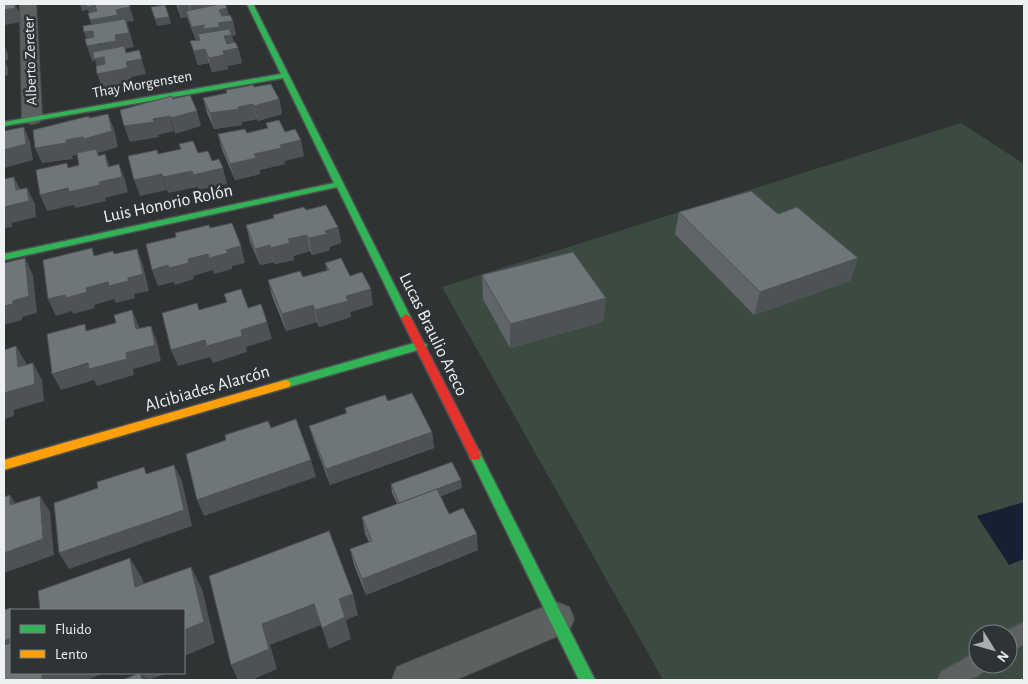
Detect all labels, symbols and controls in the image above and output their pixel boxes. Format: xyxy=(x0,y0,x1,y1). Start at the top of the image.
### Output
street label: Alberto Zereter xyxy=(21,16,40,106)
street label: Thay Morgensten xyxy=(91,68,193,101)
street label: Luis Honorio Rolón xyxy=(102,181,235,226)
street label: Lucas Braulio Areco xyxy=(396,270,471,399)
street label: Alcibiades Alarcón xyxy=(143,363,272,415)
legend xyxy=(10,609,185,674)
text: Fluido xyxy=(55,622,92,637)
north arrow xyxy=(968,624,1018,674)
text: Lento xyxy=(55,647,88,662)
text: N xyxy=(994,648,1011,664)

